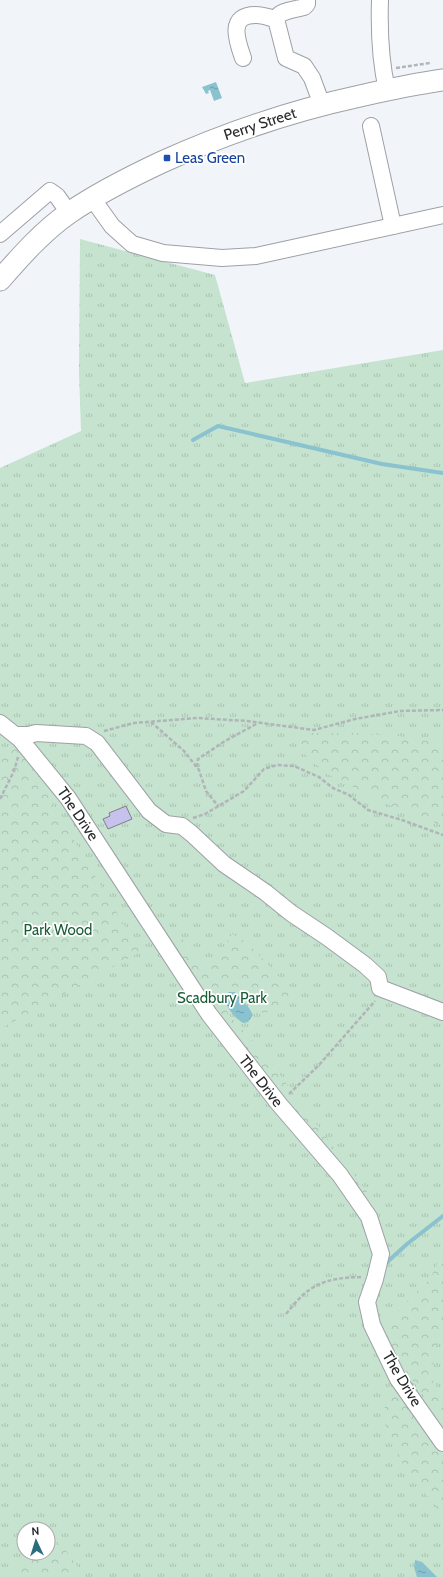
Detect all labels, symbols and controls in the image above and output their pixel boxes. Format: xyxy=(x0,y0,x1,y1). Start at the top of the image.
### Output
street label: Perry Street xyxy=(222,104,298,144)
place label: Leas Green xyxy=(175,149,245,167)
marker: Leas Green xyxy=(162,153,172,163)
street label: The Drive xyxy=(54,784,103,844)
park label: Park Wood xyxy=(24,921,92,939)
park label: Scadbury Park xyxy=(177,989,267,1007)
street label: The Drive xyxy=(235,1052,287,1111)
street label: The Drive xyxy=(379,1348,426,1410)
north arrow xyxy=(16,1521,56,1561)
text: N xyxy=(31,1524,40,1538)

